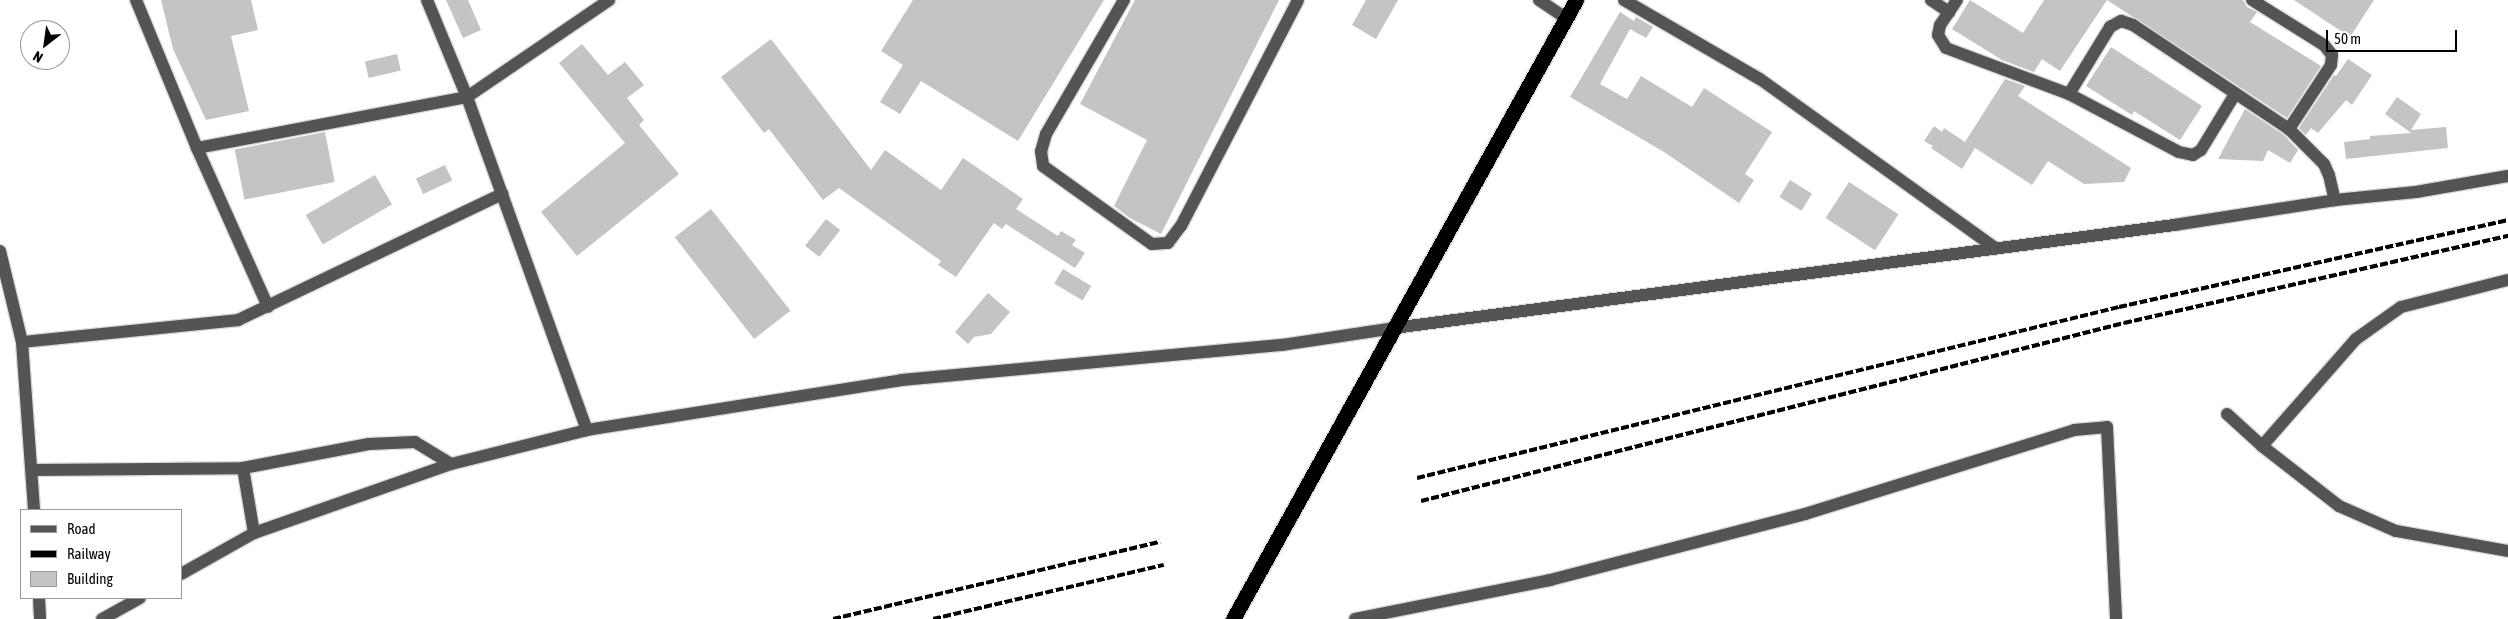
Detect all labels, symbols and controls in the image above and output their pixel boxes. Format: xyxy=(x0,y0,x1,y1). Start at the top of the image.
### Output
north arrow xyxy=(20,20,70,70)
scale bar xyxy=(2328,20,2459,52)
text: 50 m xyxy=(2334,30,2361,47)
text: N xyxy=(30,48,46,66)
legend xyxy=(20,509,182,599)
text: Road xyxy=(67,520,96,537)
text: Railway xyxy=(67,545,111,562)
text: Building xyxy=(67,570,113,587)

